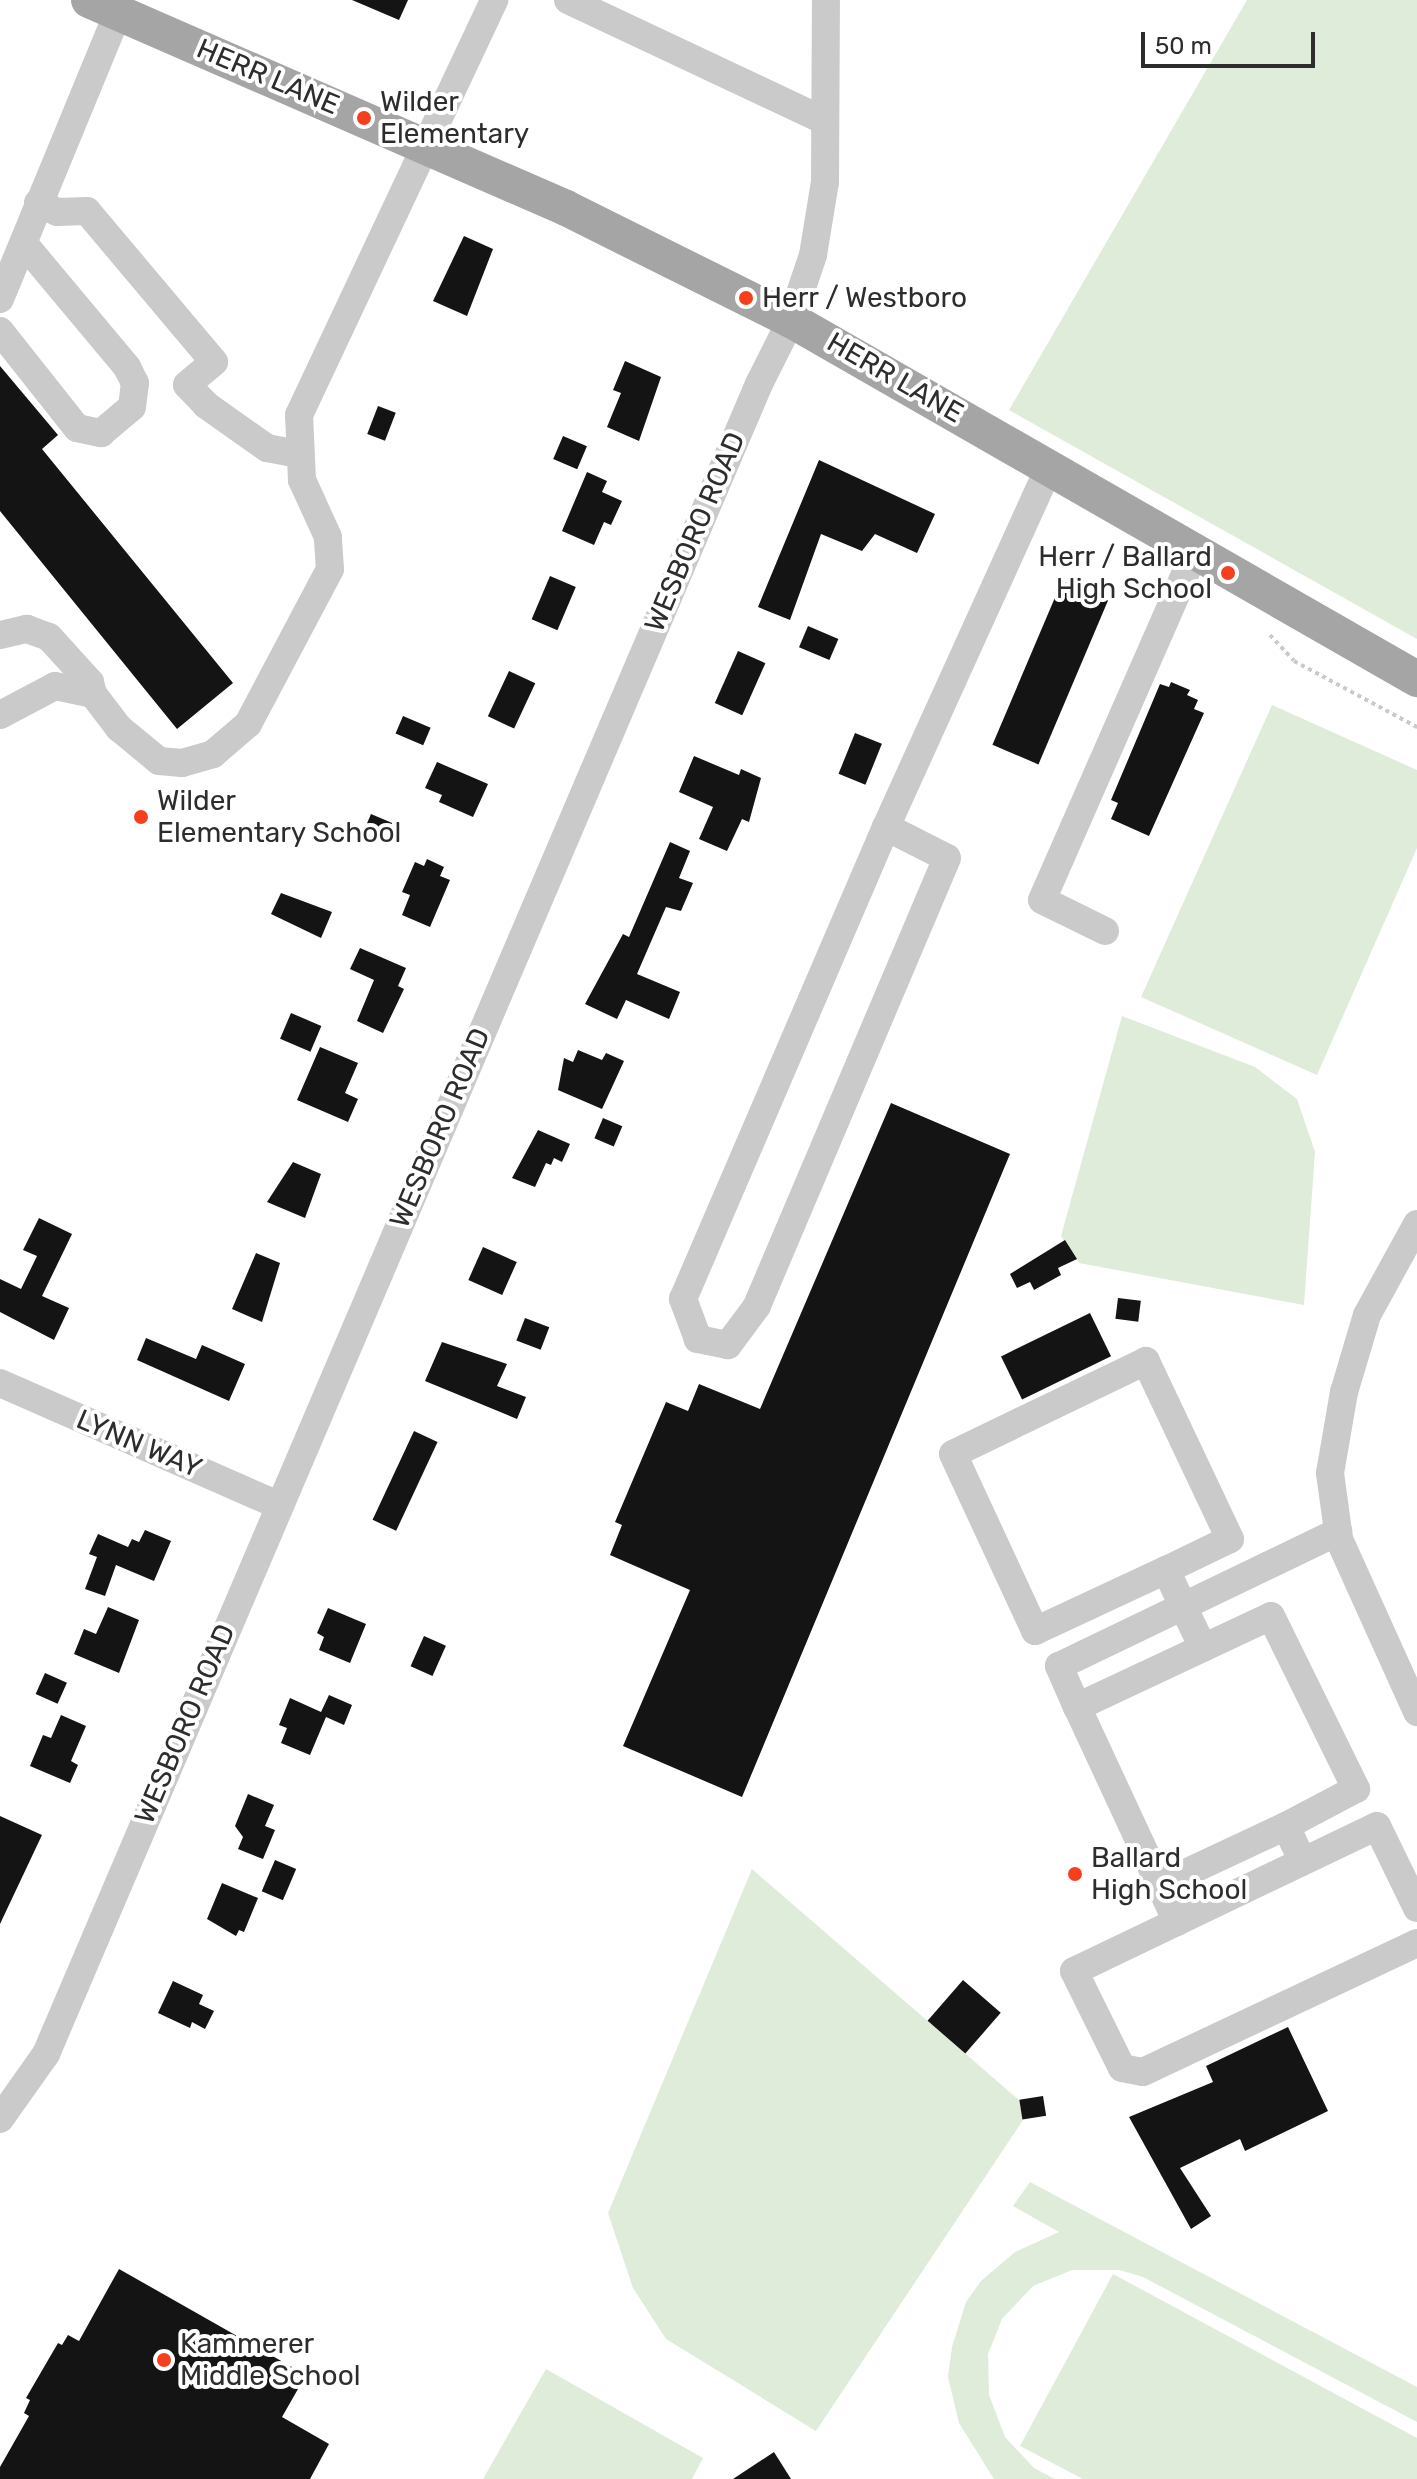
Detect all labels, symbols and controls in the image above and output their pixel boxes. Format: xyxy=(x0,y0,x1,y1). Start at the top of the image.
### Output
scale bar xyxy=(1145,16,1319,66)
street label: HERR LANE xyxy=(192,32,344,122)
text: 50 m xyxy=(1155,32,1212,60)
place label: Wilder Elementary xyxy=(380,85,529,151)
marker: Wilder Elementary xyxy=(355,109,373,127)
place label: Herr / Westboro xyxy=(762,281,968,315)
marker: Herr / Westboro xyxy=(737,289,755,307)
street label: HERR LANE xyxy=(821,326,969,430)
street label: WESBORO ROAD xyxy=(638,427,752,637)
place label: Herr / Ballard High School xyxy=(1038,540,1212,606)
marker: Herr / Ballard High School xyxy=(1219,564,1237,582)
place label: Wilder Elementary School xyxy=(157,784,402,850)
marker: Wilder Elementary School xyxy=(132,808,150,826)
street label: WESBORO ROAD xyxy=(383,1023,497,1233)
street label: LYNN WAY xyxy=(71,1403,207,1485)
street label: WESBORO ROAD xyxy=(128,1619,242,1829)
place label: Ballard High School xyxy=(1091,1841,1247,1907)
marker: Ballard High School xyxy=(1066,1865,1084,1883)
place label: Kammerer Middle School xyxy=(180,2327,361,2393)
marker: Kammerer Middle School xyxy=(155,2351,173,2369)

